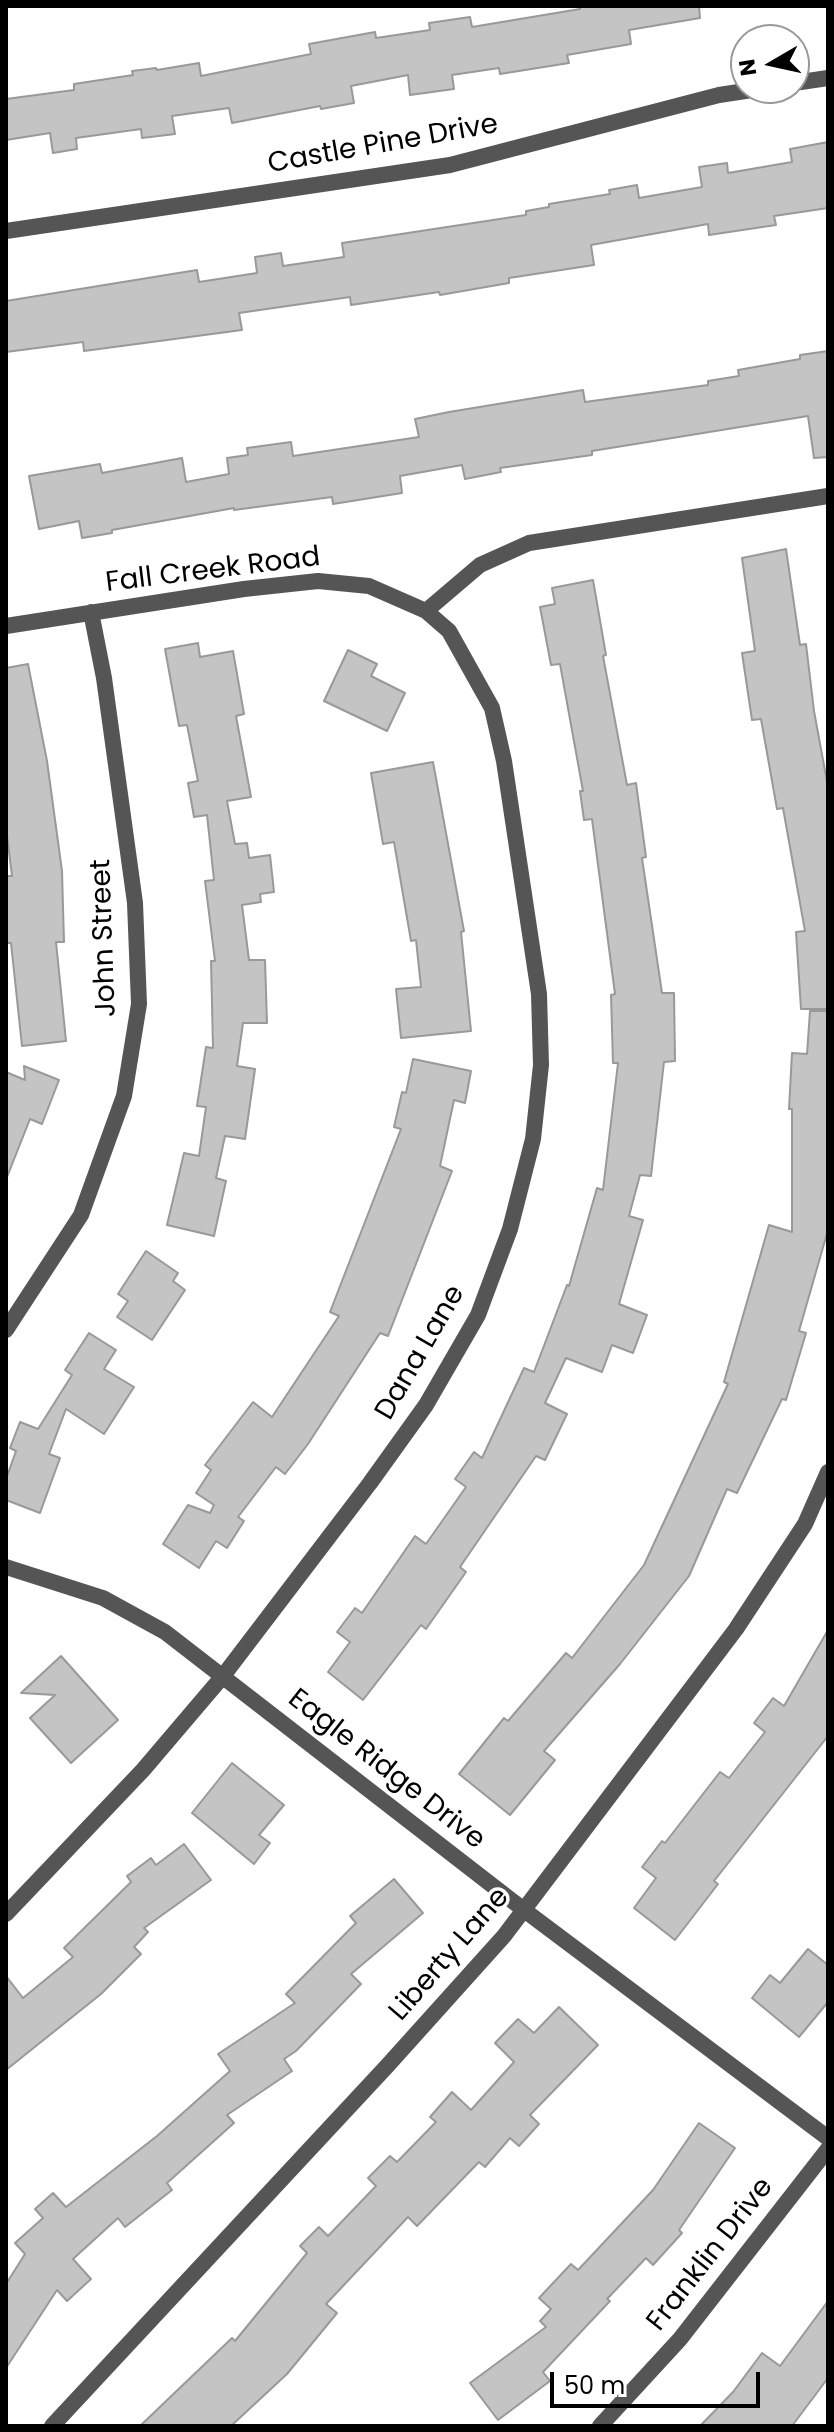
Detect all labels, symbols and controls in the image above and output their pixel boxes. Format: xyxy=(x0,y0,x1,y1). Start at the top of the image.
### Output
north arrow xyxy=(730,24,810,104)
text: N xyxy=(731,57,764,78)
street label: Castle Pine Drive xyxy=(265,108,501,182)
street label: Fall Creek Road xyxy=(104,541,322,601)
street label: John Street xyxy=(85,858,125,1018)
street label: Dana Lane xyxy=(369,1280,473,1426)
street label: Eagle Ridge Drive xyxy=(281,1683,491,1857)
street label: Liberty Lane xyxy=(383,1882,517,2028)
street label: Franklin Drive xyxy=(641,2172,781,2338)
scale bar xyxy=(554,2356,764,2406)
text: 50 m xyxy=(564,2369,625,2402)

